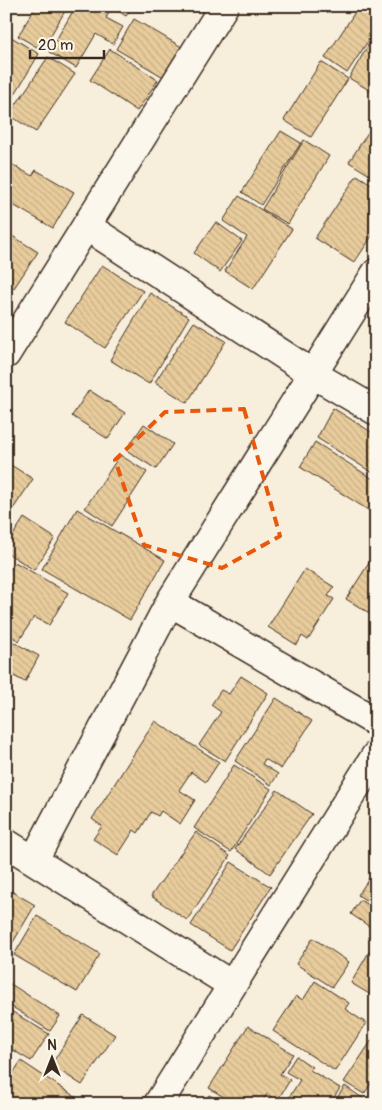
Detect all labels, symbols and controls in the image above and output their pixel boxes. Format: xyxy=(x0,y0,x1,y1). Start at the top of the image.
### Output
scale bar xyxy=(30,28,104,60)
text: 20 m xyxy=(38,36,73,55)
north arrow xyxy=(28,1032,78,1082)
text: N xyxy=(47,1037,57,1054)

